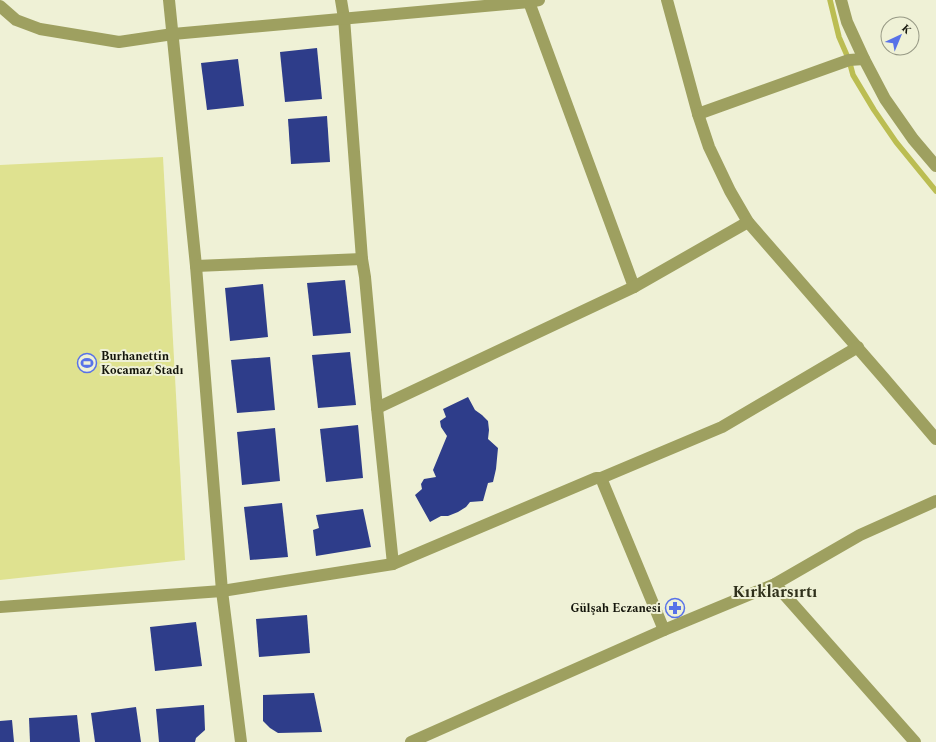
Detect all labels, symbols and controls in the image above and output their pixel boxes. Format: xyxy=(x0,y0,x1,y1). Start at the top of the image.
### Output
north arrow xyxy=(880,16,920,56)
text: K xyxy=(898,20,916,39)
place label: Burhanettin Kocamaz Stadı xyxy=(101,347,183,380)
sports icon: Burhanettin Kocamaz Stadı xyxy=(76,352,98,374)
district label: Kırklarsırtı xyxy=(733,580,817,604)
pharmacy icon: Gülşah Eczanesi xyxy=(664,597,686,619)
place label: Gülşah Eczanesi xyxy=(570,599,661,618)

